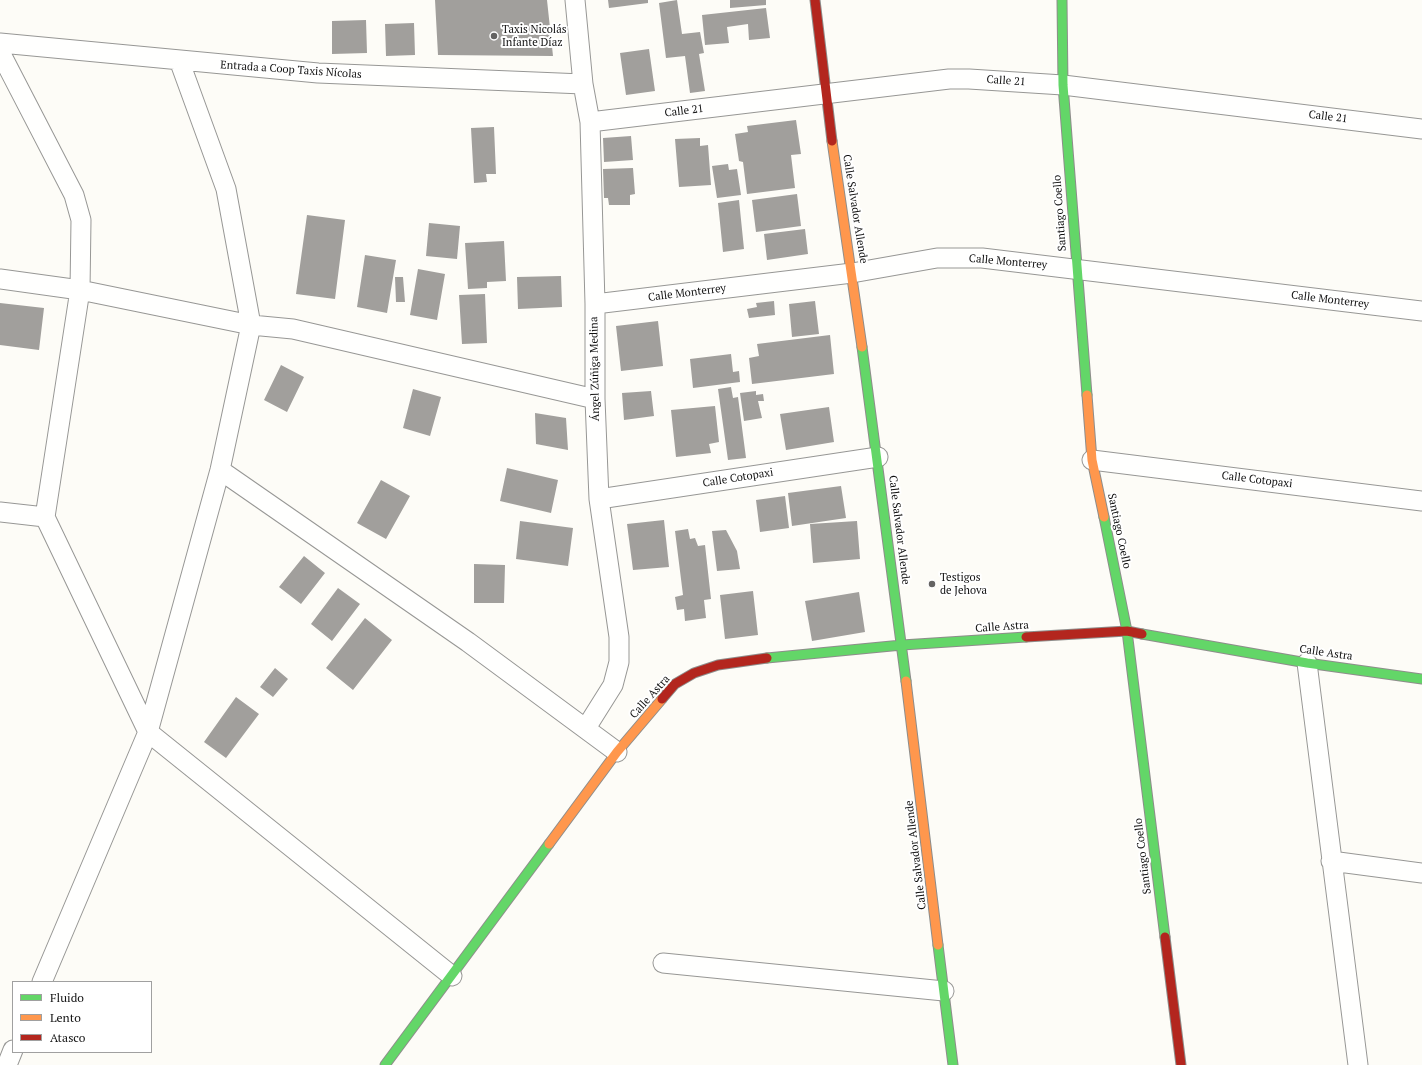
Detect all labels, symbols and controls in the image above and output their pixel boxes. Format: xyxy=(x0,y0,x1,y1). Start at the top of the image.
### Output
place label: Taxis Nicolás Infante Díaz xyxy=(502,23,566,49)
marker: Taxis Nicolás Infante Díaz xyxy=(489,31,499,41)
street label: Entrada a Coop Taxis Nícolas xyxy=(220,58,362,82)
street label: Calle 21 xyxy=(986,73,1026,89)
street label: Calle 21 xyxy=(664,102,704,120)
street label: Calle 21 xyxy=(1308,108,1348,126)
street label: Calle Salvador Allende xyxy=(840,154,870,264)
street label: Santiago Coello xyxy=(1051,174,1069,252)
street label: Calle Monterrey xyxy=(968,252,1048,272)
street label: Calle Monterrey xyxy=(647,282,727,304)
street label: Calle Monterrey xyxy=(1290,289,1370,311)
street label: Ángel Zúñiga Medina xyxy=(587,316,603,422)
street label: Calle Cotopaxi xyxy=(702,466,774,490)
street label: Calle Cotopaxi xyxy=(1221,469,1293,491)
street label: Calle Salvador Allende xyxy=(886,474,912,586)
street label: Santiago Coello xyxy=(1105,492,1133,570)
place label: Testigos de Jehova xyxy=(940,571,987,597)
marker: Testigos de Jehova xyxy=(927,579,937,589)
street label: Calle Astra xyxy=(975,619,1029,635)
street label: Calle Astra xyxy=(1299,643,1353,663)
street label: Calle Astra xyxy=(627,673,673,721)
street label: Calle Salvador Allende xyxy=(903,799,929,911)
street label: Santiago Coello xyxy=(1132,817,1154,895)
legend xyxy=(12,981,152,1053)
text: Fluido xyxy=(50,990,84,1005)
text: Lento xyxy=(50,1010,81,1025)
text: Atasco xyxy=(50,1030,85,1045)

